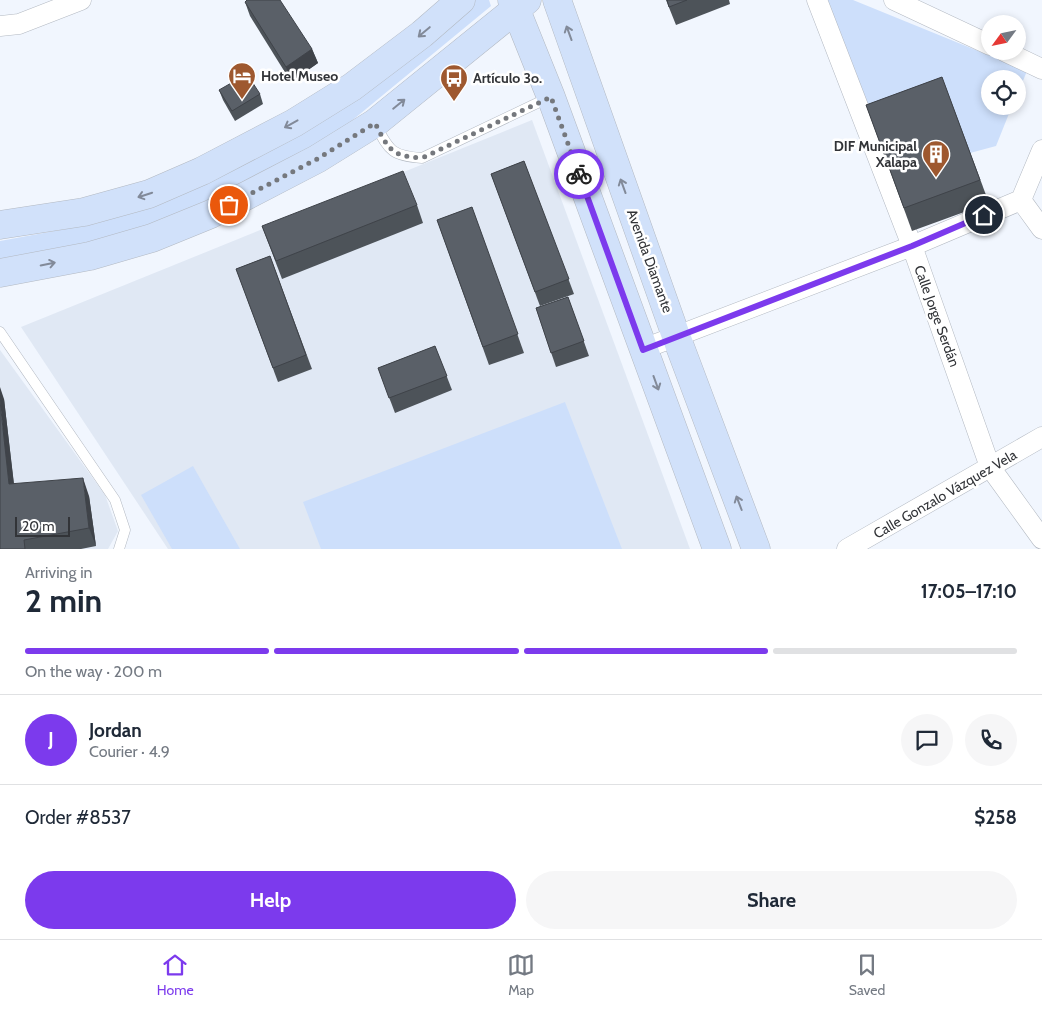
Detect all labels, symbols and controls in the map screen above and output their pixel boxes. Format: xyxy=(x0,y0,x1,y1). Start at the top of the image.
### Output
north arrow xyxy=(981,15,1026,60)
map controls xyxy=(981,15,1026,115)
one-way arrow xyxy=(418,26,431,37)
one-way arrow xyxy=(564,26,573,42)
hotel icon: Hotel Museo xyxy=(227,61,257,100)
bus stop icon: Artículo 3o. xyxy=(439,63,469,102)
place label: Hotel Museo xyxy=(261,67,338,85)
place label: Artículo 3o. xyxy=(473,69,542,87)
button: locate xyxy=(981,70,1026,115)
one-way arrow xyxy=(393,98,406,109)
one-way arrow xyxy=(283,119,298,129)
place label: DIF Municipal Xalapa xyxy=(834,137,917,171)
building icon: DIF Municipal Xalapa xyxy=(921,139,951,178)
courier xyxy=(554,149,604,199)
icon: bike xyxy=(565,160,593,188)
one-way arrow xyxy=(618,179,627,195)
pin xyxy=(208,184,250,226)
one-way arrow xyxy=(137,191,153,201)
icon: bag xyxy=(215,191,243,219)
pin xyxy=(963,194,1005,236)
icon: home xyxy=(970,201,998,229)
street label: Avenida Diamante xyxy=(623,207,677,315)
one-way arrow xyxy=(39,258,55,268)
street label: Calle Jorge Serdán xyxy=(910,263,964,369)
one-way arrow xyxy=(652,375,661,390)
street label: Calle Gonzalo Vázquez Vela xyxy=(870,445,1020,542)
one-way arrow xyxy=(734,496,743,512)
scale bar xyxy=(15,514,70,537)
text: 20 m xyxy=(22,517,55,535)
text: Arriving in xyxy=(25,563,92,582)
text: 17:05–17:10 xyxy=(921,580,1017,603)
text: 2 min xyxy=(25,581,102,620)
text: On the way · 200 m xyxy=(25,662,162,681)
button: chat xyxy=(901,714,953,766)
button: phone xyxy=(965,714,1017,766)
text: Jordan xyxy=(89,719,142,742)
text: J xyxy=(48,728,54,751)
text: Courier · 4.9 xyxy=(89,742,170,761)
text: Order #8537 xyxy=(25,806,131,829)
text: $258 xyxy=(974,806,1017,829)
button: Help xyxy=(25,871,516,929)
button: Share xyxy=(526,871,1017,929)
tab: Home xyxy=(157,951,194,999)
tab: Map xyxy=(507,951,535,999)
tab: Saved xyxy=(849,951,885,999)

